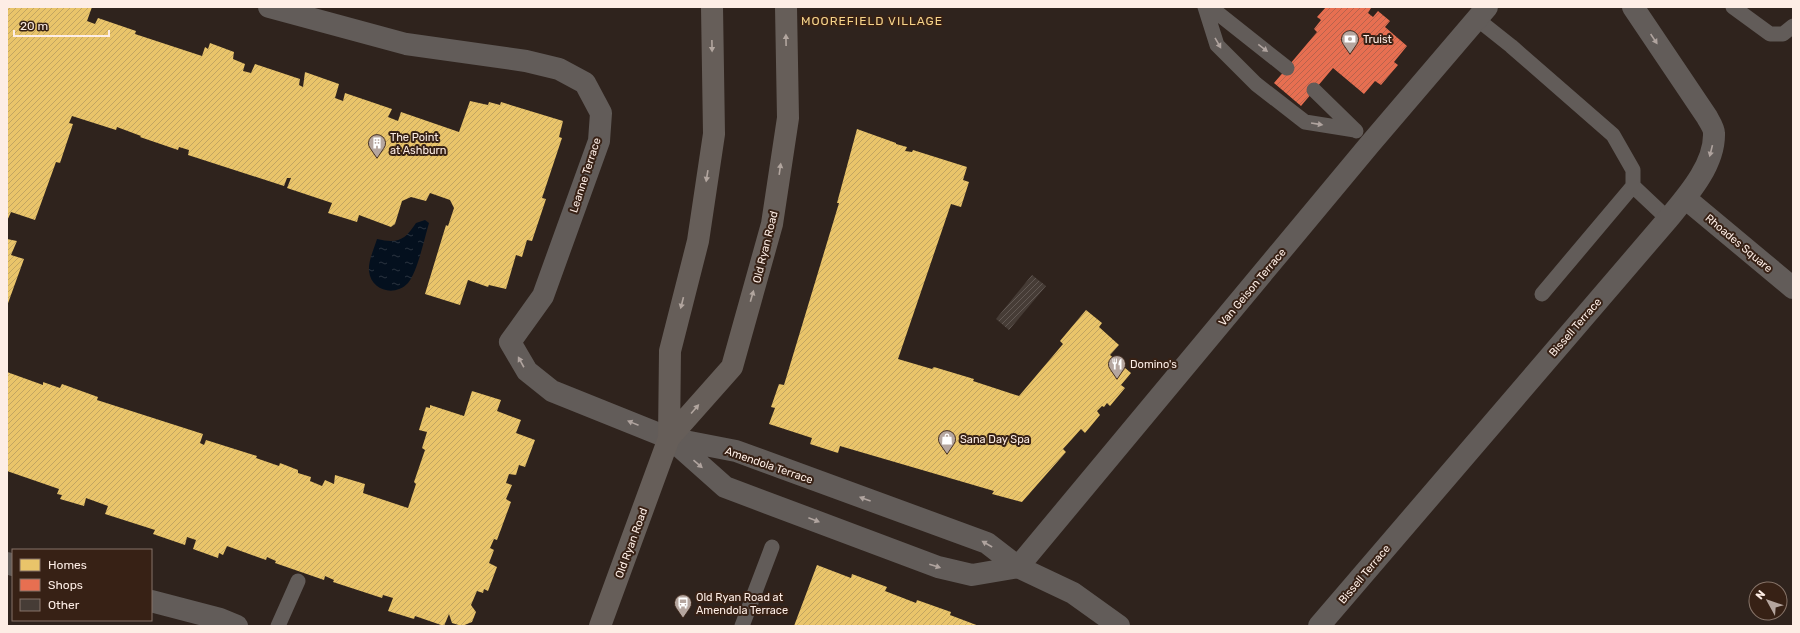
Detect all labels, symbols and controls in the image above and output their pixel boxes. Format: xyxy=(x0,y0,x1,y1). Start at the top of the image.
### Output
scale bar xyxy=(14,12,109,38)
district label: MOOREFIELD VILLAGE xyxy=(801,14,943,28)
text: 20 m xyxy=(20,19,48,33)
bank icon: Truist xyxy=(1340,29,1360,54)
place label: Truist xyxy=(1363,33,1393,46)
one-way arrow xyxy=(783,34,790,46)
one-way arrow xyxy=(1651,34,1658,45)
one-way arrow xyxy=(1215,38,1222,49)
one-way arrow xyxy=(709,40,715,53)
one-way arrow xyxy=(1257,44,1268,53)
one-way arrow xyxy=(1311,121,1323,127)
place label: The Point at Ashburn xyxy=(390,131,446,157)
building icon: The Point at Ashburn xyxy=(367,133,387,158)
street label: Leanne Terrace xyxy=(567,136,604,214)
one-way arrow xyxy=(1707,145,1713,158)
one-way arrow xyxy=(777,163,783,175)
one-way arrow xyxy=(704,169,710,182)
street label: Old Ryan Road xyxy=(750,210,781,285)
street label: Rhoades Square xyxy=(1702,212,1775,275)
street label: Van Geison Terrace xyxy=(1216,246,1289,329)
one-way arrow xyxy=(749,289,755,301)
street label: Bissell Terrace xyxy=(1546,295,1604,359)
one-way arrow xyxy=(679,297,685,309)
restaurant icon: Domino's xyxy=(1107,354,1127,379)
one-way arrow xyxy=(518,356,525,368)
place label: Domino's xyxy=(1130,358,1177,371)
one-way arrow xyxy=(690,404,699,414)
one-way arrow xyxy=(626,420,638,426)
shop icon: Sana Day Spa xyxy=(937,429,957,454)
place label: Sana Day Spa xyxy=(960,433,1030,446)
street label: Amendola Terrace xyxy=(723,444,814,487)
one-way arrow xyxy=(693,459,704,468)
one-way arrow xyxy=(859,495,871,501)
street label: Old Ryan Road xyxy=(613,506,650,580)
one-way arrow xyxy=(808,518,820,524)
one-way arrow xyxy=(981,541,993,547)
street label: Bissell Terrace xyxy=(1336,542,1393,607)
legend xyxy=(12,549,152,621)
text: Homes xyxy=(48,558,87,572)
one-way arrow xyxy=(930,563,942,569)
text: Shops xyxy=(48,578,83,592)
north arrow xyxy=(1748,581,1788,621)
text: N xyxy=(1753,588,1768,602)
place label: Old Ryan Road at Amendola Terrace xyxy=(696,591,788,617)
bus stop icon: Old Ryan Road at Amendola Terrace xyxy=(673,593,693,618)
text: Other xyxy=(48,598,80,612)

